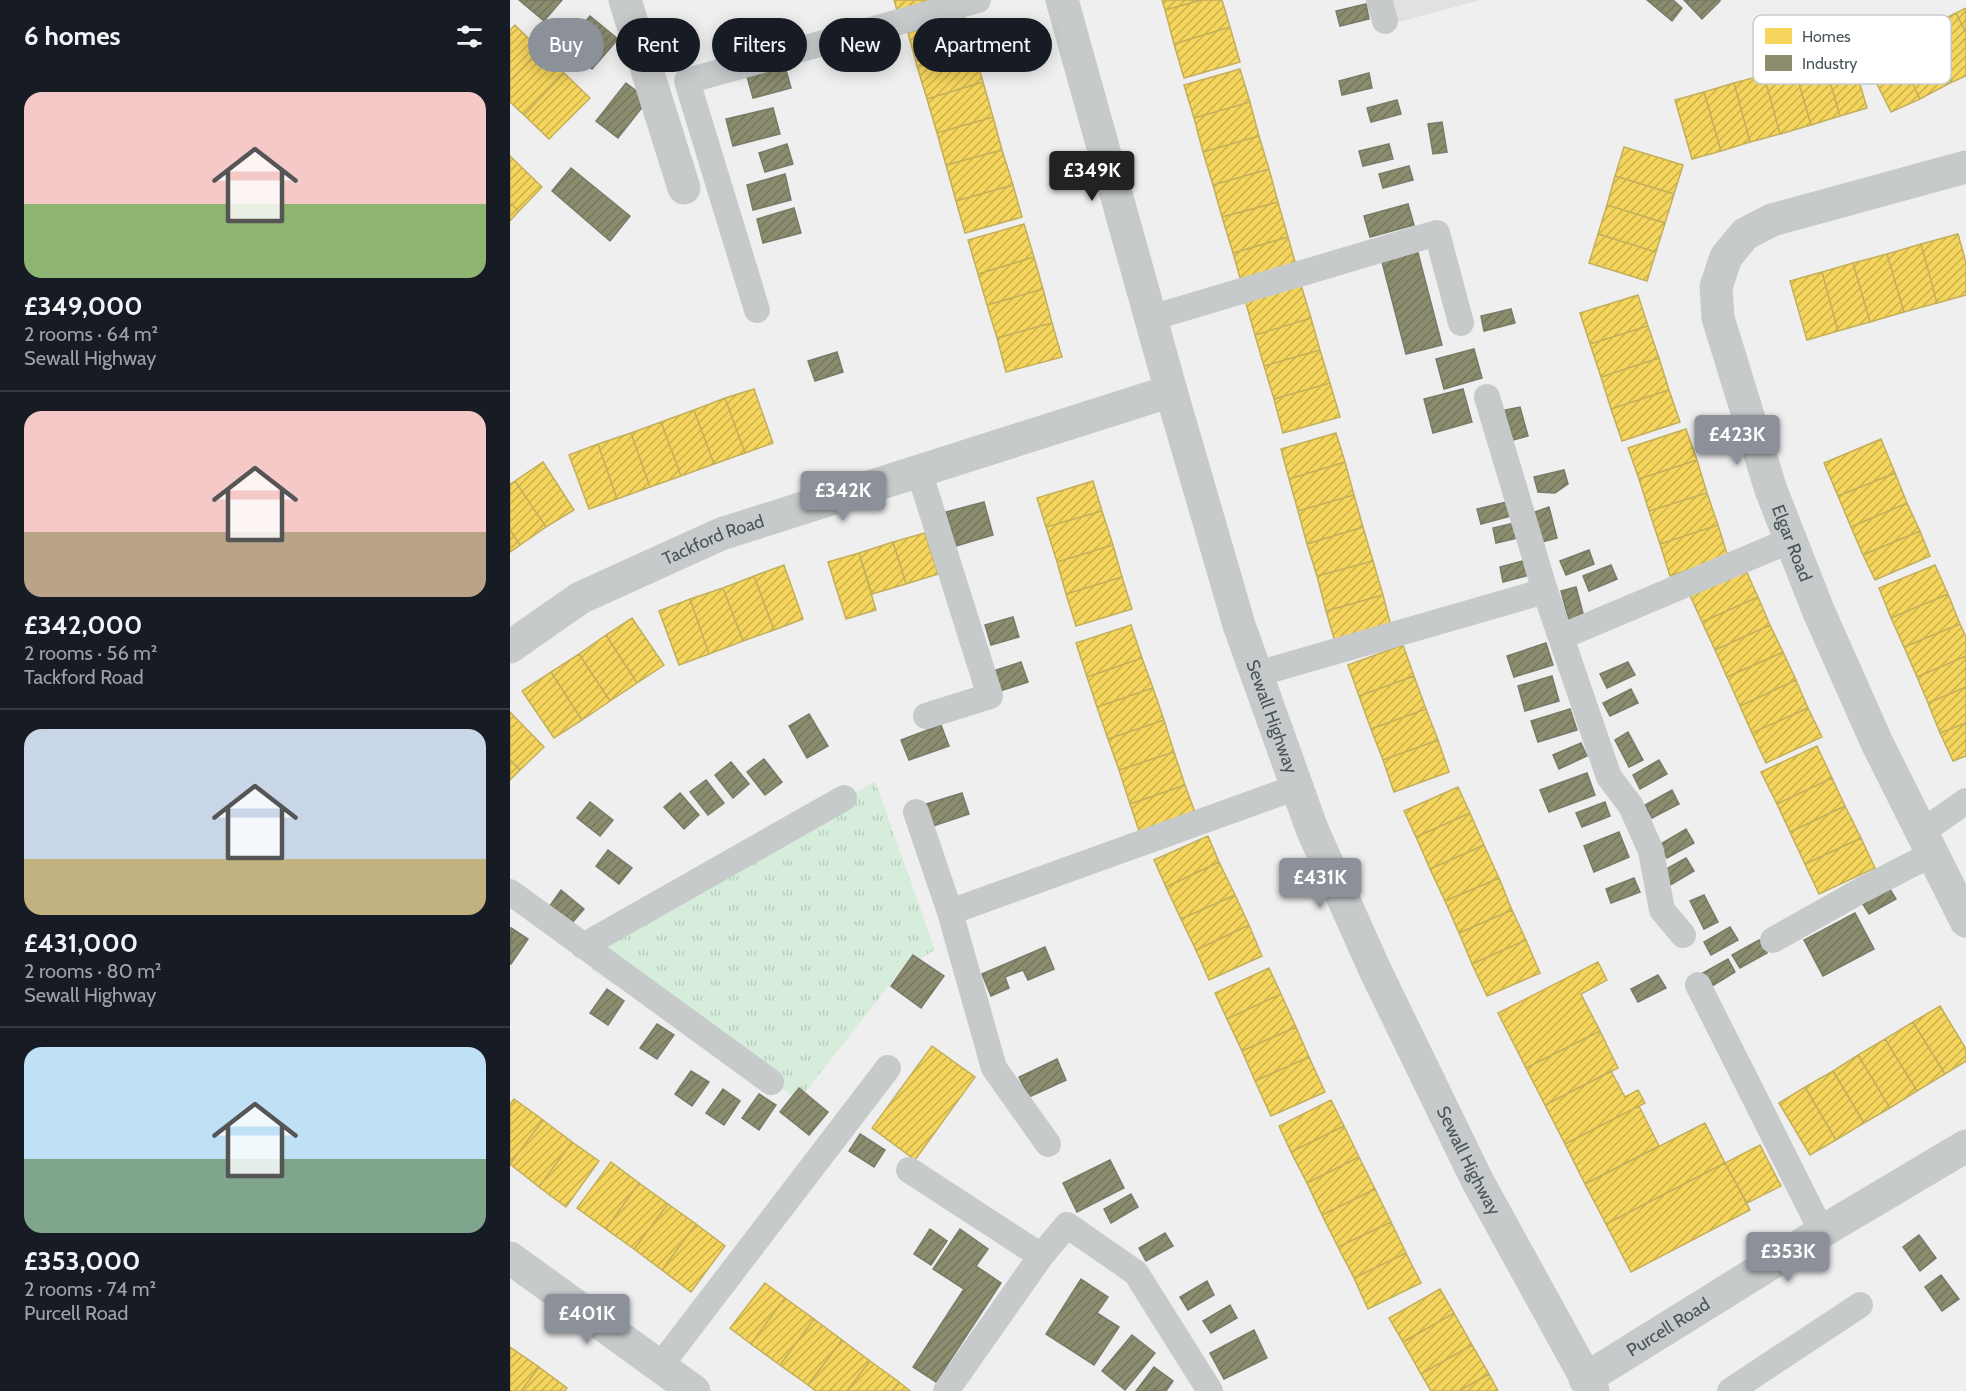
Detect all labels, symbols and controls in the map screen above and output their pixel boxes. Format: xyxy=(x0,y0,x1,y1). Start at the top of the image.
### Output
legend xyxy=(1753,15,1951,84)
chip: Buy xyxy=(528,18,604,72)
chip: Rent xyxy=(616,18,700,72)
chip: Filters xyxy=(712,18,807,72)
chip: New xyxy=(819,18,901,72)
chip: Apartment xyxy=(913,18,1052,72)
text: 6 homes xyxy=(24,20,121,52)
icon: filters xyxy=(453,20,486,53)
text: Homes xyxy=(1802,27,1851,46)
text: Industry xyxy=(1802,54,1857,73)
icon: home xyxy=(201,131,309,239)
pin: £349K xyxy=(1050,151,1134,202)
text: £349K xyxy=(1063,158,1121,182)
text: £349,000 xyxy=(24,290,143,322)
text: 2 rooms · 64 m² xyxy=(24,322,158,346)
text: Sewall Highway xyxy=(24,346,156,370)
pin: £423K xyxy=(1695,415,1779,466)
text: £423K xyxy=(1709,422,1765,446)
icon: home xyxy=(201,450,309,558)
pin: £342K xyxy=(801,471,885,522)
text: £342K xyxy=(815,478,871,502)
street label: Elgar Road xyxy=(1767,501,1817,585)
street label: Tackford Road xyxy=(659,510,767,570)
text: £342,000 xyxy=(24,609,142,641)
text: 2 rooms · 56 m² xyxy=(24,641,157,665)
street label: Sewall Highway xyxy=(1241,657,1302,777)
text: Tackford Road xyxy=(24,665,144,689)
icon: home xyxy=(201,768,309,876)
pin: £431K xyxy=(1278,858,1362,909)
text: £431K xyxy=(1293,865,1347,889)
text: £431,000 xyxy=(24,927,138,959)
text: 2 rooms · 80 m² xyxy=(24,959,161,983)
text: Sewall Highway xyxy=(24,983,156,1007)
icon: home xyxy=(201,1086,309,1194)
street label: Sewall Highway xyxy=(1432,1103,1505,1219)
pin: £353K xyxy=(1746,1232,1830,1283)
text: £353K xyxy=(1760,1239,1816,1263)
text: £353,000 xyxy=(24,1245,140,1277)
text: 2 rooms · 74 m² xyxy=(24,1277,156,1301)
street label: Purcell Road xyxy=(1623,1293,1714,1361)
pin: £401K xyxy=(545,1294,629,1345)
text: Purcell Road xyxy=(24,1301,128,1325)
text: £401K xyxy=(559,1301,615,1325)

